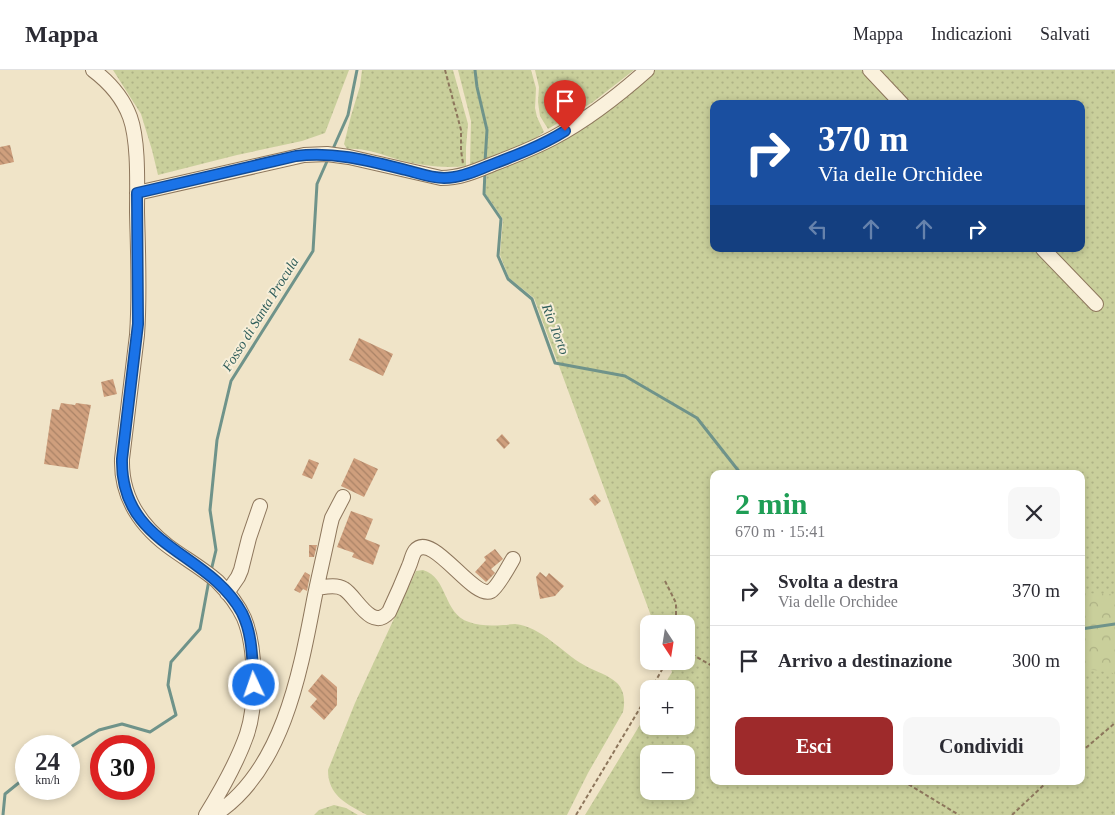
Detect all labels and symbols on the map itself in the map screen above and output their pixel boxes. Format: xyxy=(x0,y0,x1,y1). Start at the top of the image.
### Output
pin xyxy=(544,80,586,131)
water label: Fosso di Santa Procula xyxy=(219,255,302,375)
water label: Rio Torto xyxy=(539,301,572,357)
north arrow xyxy=(640,615,695,670)
position arrow xyxy=(227,658,279,710)
speed limit sign: 30 xyxy=(90,735,155,800)

